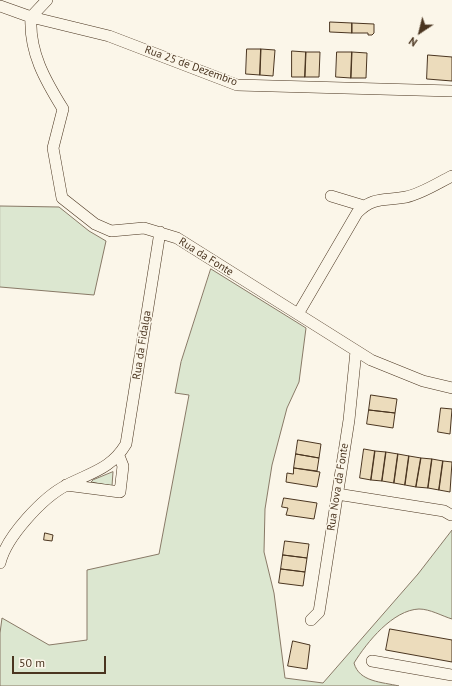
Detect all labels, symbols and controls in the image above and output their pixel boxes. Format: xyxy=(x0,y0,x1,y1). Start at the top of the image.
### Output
north arrow xyxy=(400,12,440,52)
text: N xyxy=(406,34,420,50)
street label: Rua 25 de Dezembro xyxy=(143,43,239,89)
street label: Rua da Fonte xyxy=(176,235,236,279)
street label: Rua da Fidalga xyxy=(130,310,154,380)
street label: Rua Nova da Fonte xyxy=(325,442,351,532)
scale bar xyxy=(14,648,108,674)
text: 50 m xyxy=(19,655,45,670)

